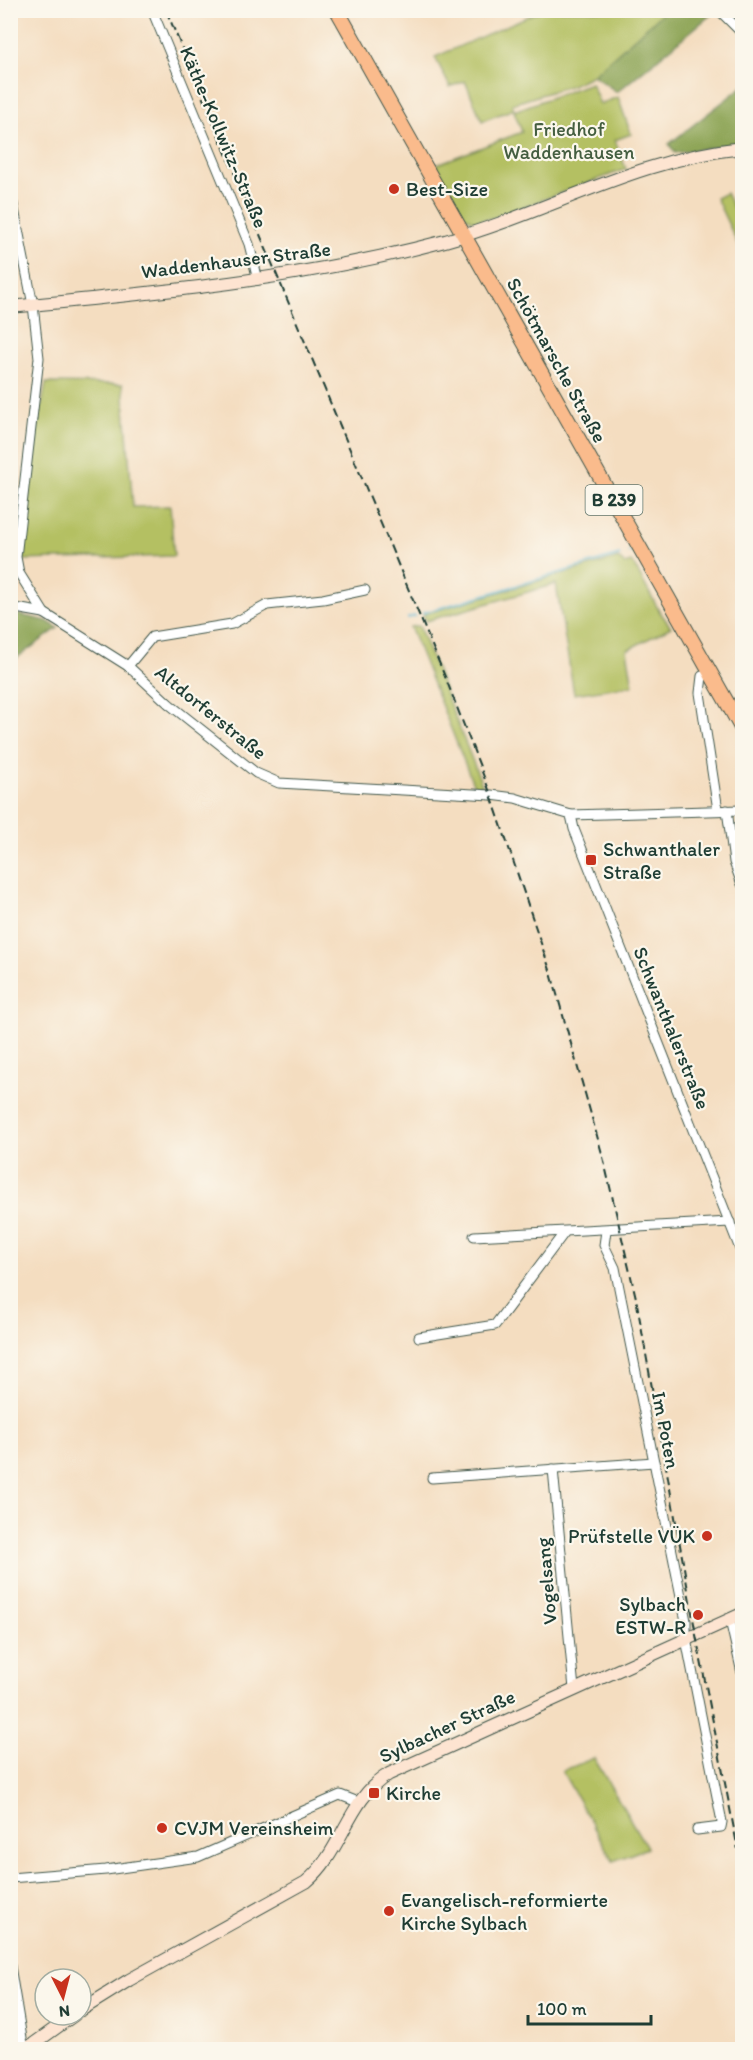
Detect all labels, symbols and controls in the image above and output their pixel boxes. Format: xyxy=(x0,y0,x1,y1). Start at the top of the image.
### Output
street label: Käthe-Kollwitz-Straße xyxy=(175,43,273,231)
park label: Friedhof Waddenhausen xyxy=(503,117,635,164)
place label: Best-Size xyxy=(406,177,488,201)
marker: Best-Size xyxy=(387,182,401,196)
street label: Waddenhauser Straße xyxy=(140,236,332,284)
street label: Schötmarsche Straße xyxy=(502,273,612,447)
road number: B 239 xyxy=(586,485,642,515)
street label: Altdorferstraße xyxy=(150,660,272,764)
place label: Schwanthaler Straße xyxy=(603,837,720,884)
marker: Schwanthaler Straße xyxy=(584,853,598,867)
street label: Schwanthalerstraße xyxy=(628,943,716,1113)
street label: Im Poten xyxy=(647,1389,685,1471)
place label: Prüfstelle VÜK xyxy=(568,1524,695,1548)
marker: Prüfstelle VÜK xyxy=(700,1529,714,1543)
street label: Vogelsang xyxy=(530,1536,562,1626)
place label: Sylbach ESTW-R xyxy=(615,1592,686,1639)
marker: Sylbach ESTW-R xyxy=(691,1608,705,1622)
street label: Sylbacher Straße xyxy=(375,1684,519,1768)
place label: Kirche xyxy=(386,1781,441,1805)
marker: Kirche xyxy=(367,1786,381,1800)
place label: CVJM Vereinsheim xyxy=(174,1816,334,1840)
marker: CVJM Vereinsheim xyxy=(155,1821,169,1835)
place label: Evangelisch-reformierte Kirche Sylbach xyxy=(401,1888,608,1935)
marker: Evangelisch-reformierte Kirche Sylbach xyxy=(382,1904,396,1918)
north arrow xyxy=(33,1967,93,2027)
scale bar xyxy=(528,1988,651,2026)
text: 100 m xyxy=(537,1998,587,2020)
text: N xyxy=(58,2001,71,2021)

